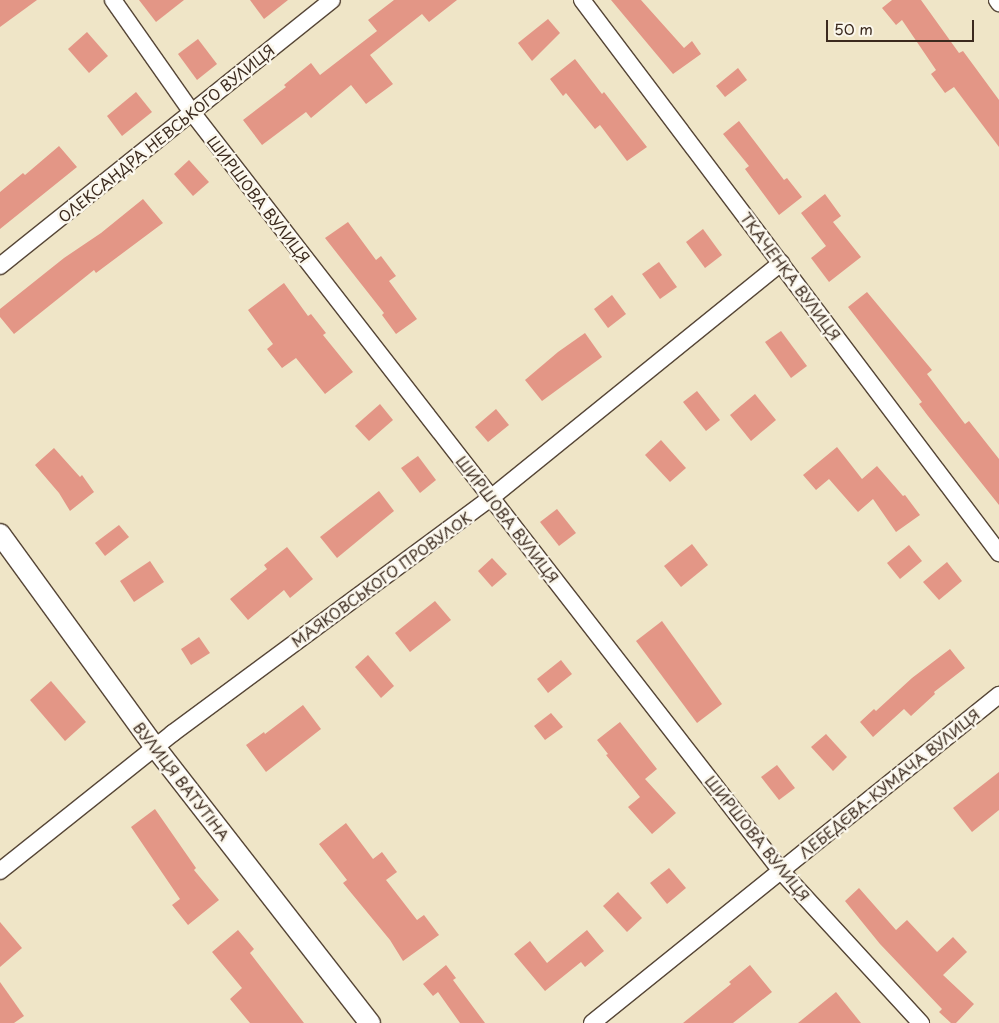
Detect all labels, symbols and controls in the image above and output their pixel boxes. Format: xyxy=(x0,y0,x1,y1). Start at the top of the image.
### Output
scale bar xyxy=(829,10,976,42)
text: 50 m xyxy=(834,17,873,40)
street label: ОЛЕКСАНДРА НЕВСЬКОГО ВУЛИЦЯ xyxy=(54,40,278,226)
street label: ШИРШОВА ВУЛИЦЯ xyxy=(204,132,314,266)
street label: ТКАЧЕНКА ВУЛИЦЯ xyxy=(737,209,845,343)
street label: ШИРШОВА ВУЛИЦЯ xyxy=(453,452,563,586)
street label: МАЯКОВСЬКОГО ПРОВУЛОК xyxy=(287,508,475,650)
street label: ЛЕБЕДЄВА-КУМАЧА ВУЛИЦЯ xyxy=(795,705,983,861)
street label: ВУЛИЦЯ ВАТУТІНА xyxy=(130,718,234,844)
street label: ШИРШОВА ВУЛИЦЯ xyxy=(702,772,814,904)

